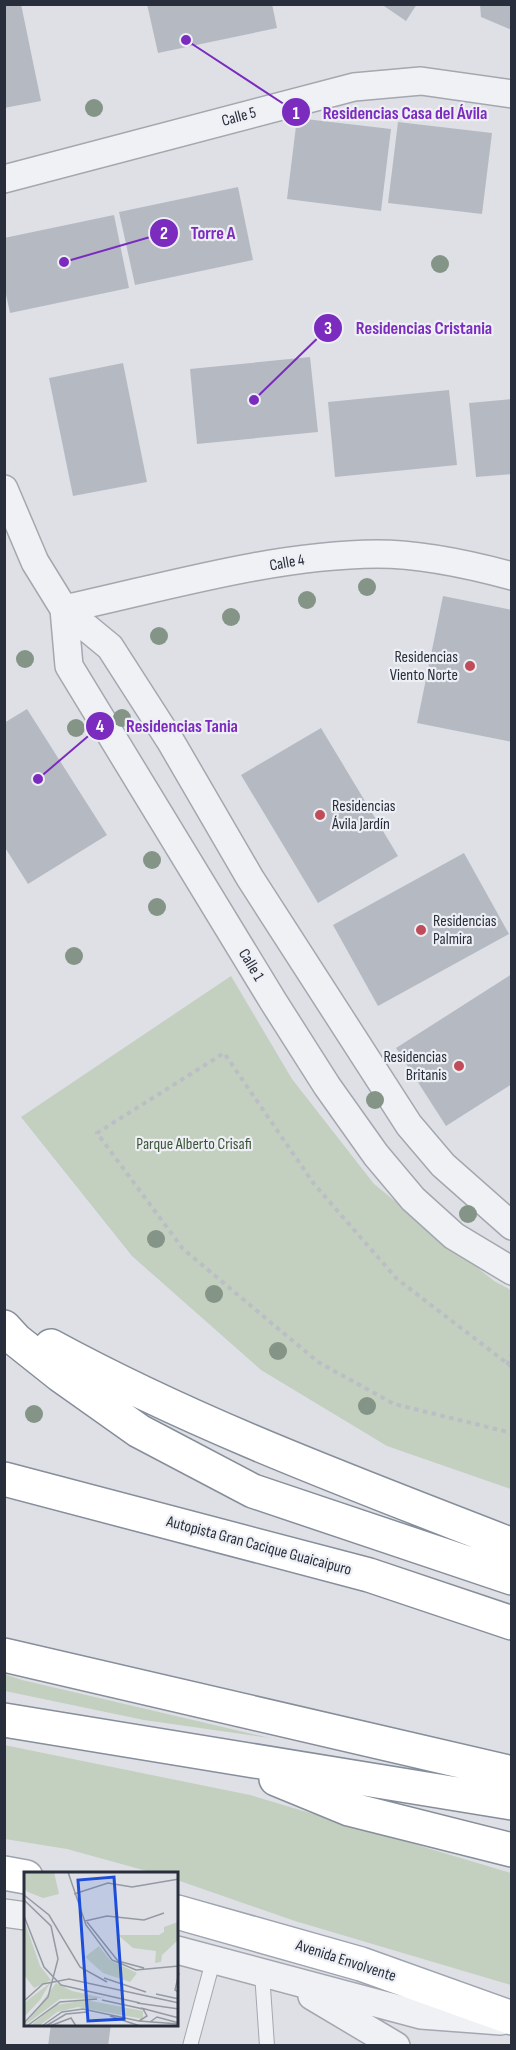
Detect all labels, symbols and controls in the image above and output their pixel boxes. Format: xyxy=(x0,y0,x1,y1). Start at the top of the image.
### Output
callout: Residencias Casa del Ávila xyxy=(281,94,500,130)
street label: Calle 5 xyxy=(220,103,258,131)
text: 1 xyxy=(292,103,300,124)
text: Residencias Casa del Ávila xyxy=(323,103,487,124)
callout: Torre A xyxy=(149,215,248,251)
text: 2 xyxy=(160,223,168,244)
text: Torre A xyxy=(191,223,236,244)
callout: Residencias Cristania xyxy=(313,310,504,346)
text: 3 xyxy=(324,318,332,339)
text: Residencias Cristania xyxy=(356,318,492,339)
street label: Calle 4 xyxy=(268,551,306,575)
place label: Residencias Viento Norte xyxy=(390,648,458,685)
marker: Residencias Viento Norte xyxy=(463,659,477,673)
callout: Residencias Tania xyxy=(85,708,250,744)
text: 4 xyxy=(96,716,105,737)
text: Residencias Tania xyxy=(126,716,238,737)
place label: Residencias Ávila Jardín xyxy=(331,797,396,834)
marker: Residencias Ávila Jardín xyxy=(313,808,327,822)
place label: Residencias Palmira xyxy=(433,912,497,949)
marker: Residencias Palmira xyxy=(414,923,428,937)
street label: Calle 1 xyxy=(234,945,268,985)
place label: Residencias Britanis xyxy=(383,1048,447,1085)
marker: Residencias Britanis xyxy=(452,1059,466,1073)
park label: Parque Alberto Crisafi xyxy=(136,1135,252,1154)
street label: Autopista Gran Cacique Guaicaipuro xyxy=(164,1512,353,1580)
inset map xyxy=(24,1872,178,2026)
street label: Avenida Envolvente xyxy=(293,1936,398,1986)

